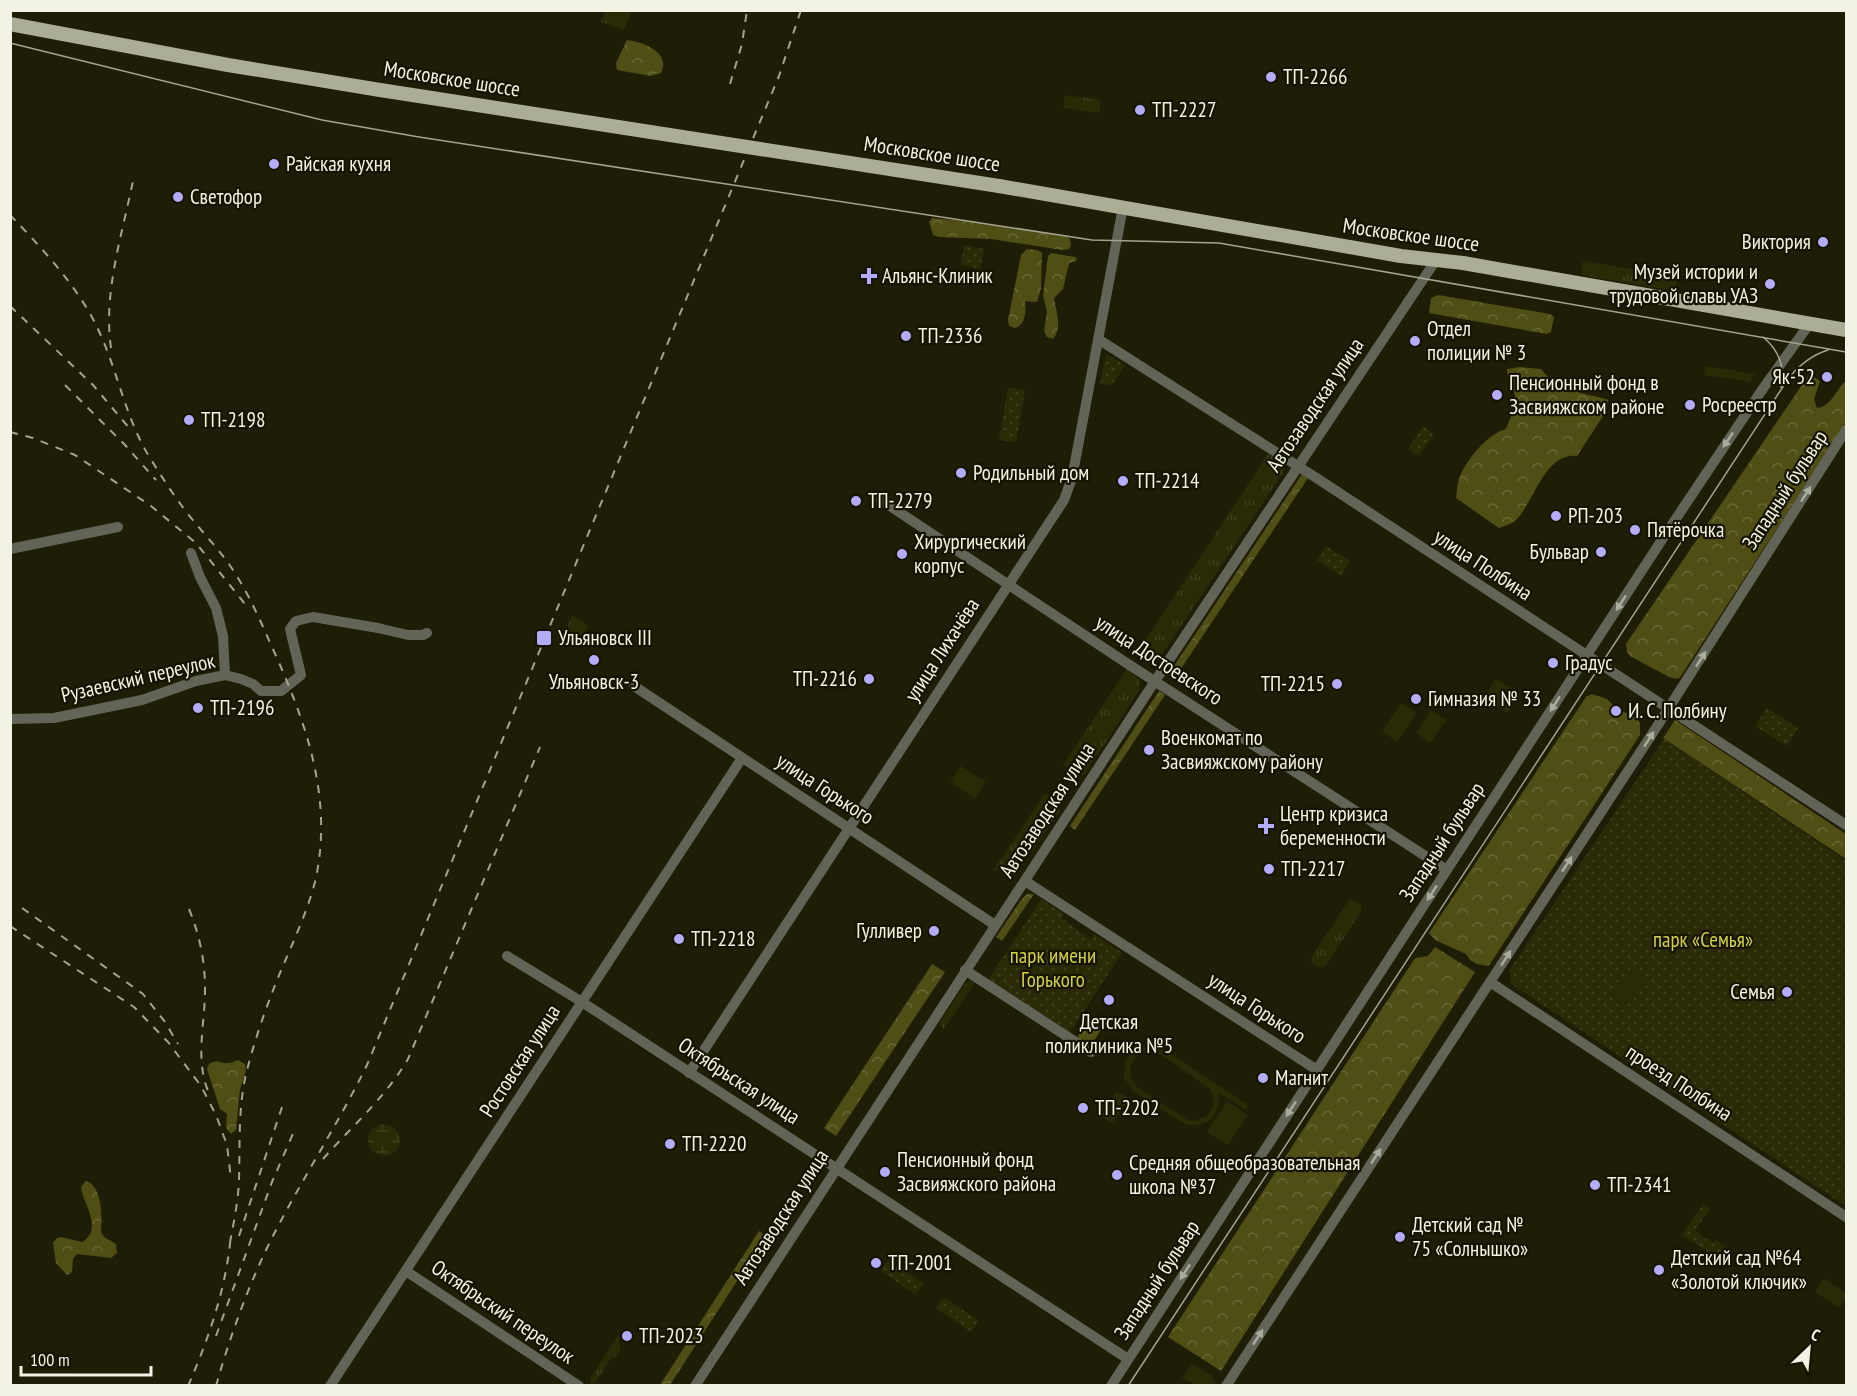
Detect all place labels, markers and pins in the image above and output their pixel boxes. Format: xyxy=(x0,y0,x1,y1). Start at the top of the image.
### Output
place label: ТП-2266 xyxy=(1283,63,1347,90)
marker: ТП-2266 xyxy=(1264,70,1278,84)
place label: ТП-2227 xyxy=(1152,96,1216,123)
marker: ТП-2227 xyxy=(1133,103,1147,117)
place label: Райская кухня xyxy=(286,150,391,177)
marker: Райская кухня xyxy=(267,157,281,171)
place label: Светофор xyxy=(190,183,262,210)
marker: Светофор xyxy=(171,190,185,204)
place label: Виктория xyxy=(1742,228,1811,255)
marker: Виктория xyxy=(1816,235,1830,249)
place label: Музей истории и трудовой славы УАЗ xyxy=(1610,258,1758,309)
place label: Альянс-Клиник xyxy=(882,262,993,289)
marker: Альянс-Клиник xyxy=(860,267,878,285)
marker: Музей истории и трудовой славы УАЗ xyxy=(1763,277,1777,291)
place label: Отдел полиции № 3 xyxy=(1427,315,1526,366)
place label: ТП-2336 xyxy=(918,322,982,349)
marker: ТП-2336 xyxy=(899,329,913,343)
marker: Отдел полиции № 3 xyxy=(1408,334,1422,348)
place label: Як-52 xyxy=(1772,363,1815,390)
place label: Пенсионный фонд в Засвияжском районе xyxy=(1509,369,1664,420)
marker: Як-52 xyxy=(1820,370,1834,384)
marker: Пенсионный фонд в Засвияжском районе xyxy=(1490,388,1504,402)
place label: Росреестр xyxy=(1702,391,1777,418)
marker: Росреестр xyxy=(1683,398,1697,412)
place label: ТП-2198 xyxy=(201,406,265,433)
marker: ТП-2198 xyxy=(182,413,196,427)
place label: Родильный дом xyxy=(973,459,1089,486)
marker: Родильный дом xyxy=(954,466,968,480)
place label: ТП-2214 xyxy=(1135,467,1200,494)
marker: ТП-2214 xyxy=(1116,474,1130,488)
place label: ТП-2279 xyxy=(868,487,932,514)
marker: ТП-2279 xyxy=(849,494,863,508)
place label: РП-203 xyxy=(1568,502,1623,529)
marker: РП-203 xyxy=(1549,509,1563,523)
place label: Пятёрочка xyxy=(1647,516,1724,543)
marker: Пятёрочка xyxy=(1628,523,1642,537)
place label: Хирургический корпус xyxy=(914,528,1026,579)
place label: Бульвар xyxy=(1530,538,1589,565)
marker: Бульвар xyxy=(1594,545,1608,559)
marker: Хирургический корпус xyxy=(895,547,909,561)
place label: Ульяновск III xyxy=(558,624,652,651)
marker: Ульяновск III xyxy=(535,629,553,647)
place label: Градус xyxy=(1565,649,1613,676)
marker: Ульяновск-3 xyxy=(587,653,601,667)
marker: Градус xyxy=(1546,656,1560,670)
place label: ТП-2216 xyxy=(793,665,857,692)
place label: Ульяновск-3 xyxy=(549,668,639,695)
place label: ТП-2215 xyxy=(1261,670,1325,697)
marker: ТП-2216 xyxy=(862,672,876,686)
marker: ТП-2215 xyxy=(1330,677,1344,691)
place label: Гимназия № 33 xyxy=(1428,685,1541,712)
marker: Гимназия № 33 xyxy=(1409,692,1423,706)
place label: ТП-2196 xyxy=(210,694,274,721)
place label: И. С. Полбину xyxy=(1628,697,1727,724)
marker: ТП-2196 xyxy=(191,701,205,715)
marker: И. С. Полбину xyxy=(1609,704,1623,718)
place label: Военкомат по Засвияжскому району xyxy=(1161,724,1323,775)
marker: Военкомат по Засвияжскому району xyxy=(1142,743,1156,757)
place label: Центр кризиса беременности xyxy=(1280,800,1388,851)
marker: Центр кризиса беременности xyxy=(1257,817,1275,835)
place label: ТП-2217 xyxy=(1281,855,1345,882)
marker: ТП-2217 xyxy=(1262,862,1276,876)
place label: Гулливер xyxy=(856,917,922,944)
marker: Гулливер xyxy=(927,924,941,938)
place label: ТП-2218 xyxy=(691,925,755,952)
marker: ТП-2218 xyxy=(672,932,686,946)
place label: Семья xyxy=(1730,978,1775,1005)
marker: Семья xyxy=(1780,985,1794,999)
marker: Детская поликлиника №5 xyxy=(1102,993,1116,1007)
place label: Детская поликлиника №5 xyxy=(1045,1008,1173,1059)
place label: Магнит xyxy=(1275,1064,1328,1091)
marker: Магнит xyxy=(1256,1071,1270,1085)
place label: ТП-2202 xyxy=(1095,1094,1159,1121)
marker: ТП-2202 xyxy=(1076,1101,1090,1115)
place label: ТП-2220 xyxy=(682,1130,746,1157)
marker: ТП-2220 xyxy=(663,1137,677,1151)
place label: Пенсионный фонд Засвияжского района xyxy=(897,1146,1056,1197)
place label: Средняя общеобразовательная школа №37 xyxy=(1129,1149,1360,1200)
marker: Пенсионный фонд Засвияжского района xyxy=(878,1165,892,1179)
marker: Средняя общеобразовательная школа №37 xyxy=(1110,1168,1124,1182)
place label: ТП-2341 xyxy=(1607,1171,1671,1198)
marker: ТП-2341 xyxy=(1588,1178,1602,1192)
place label: Детский сад № 75 «Солнышко» xyxy=(1412,1211,1528,1262)
marker: Детский сад № 75 «Солнышко» xyxy=(1393,1230,1407,1244)
place label: Детский сад №64 «Золотой ключик» xyxy=(1671,1244,1807,1295)
place label: ТП-2001 xyxy=(888,1249,952,1276)
marker: ТП-2001 xyxy=(869,1256,883,1270)
marker: Детский сад №64 «Золотой ключик» xyxy=(1652,1263,1666,1277)
place label: ТП-2023 xyxy=(639,1322,703,1349)
marker: ТП-2023 xyxy=(620,1329,634,1343)

